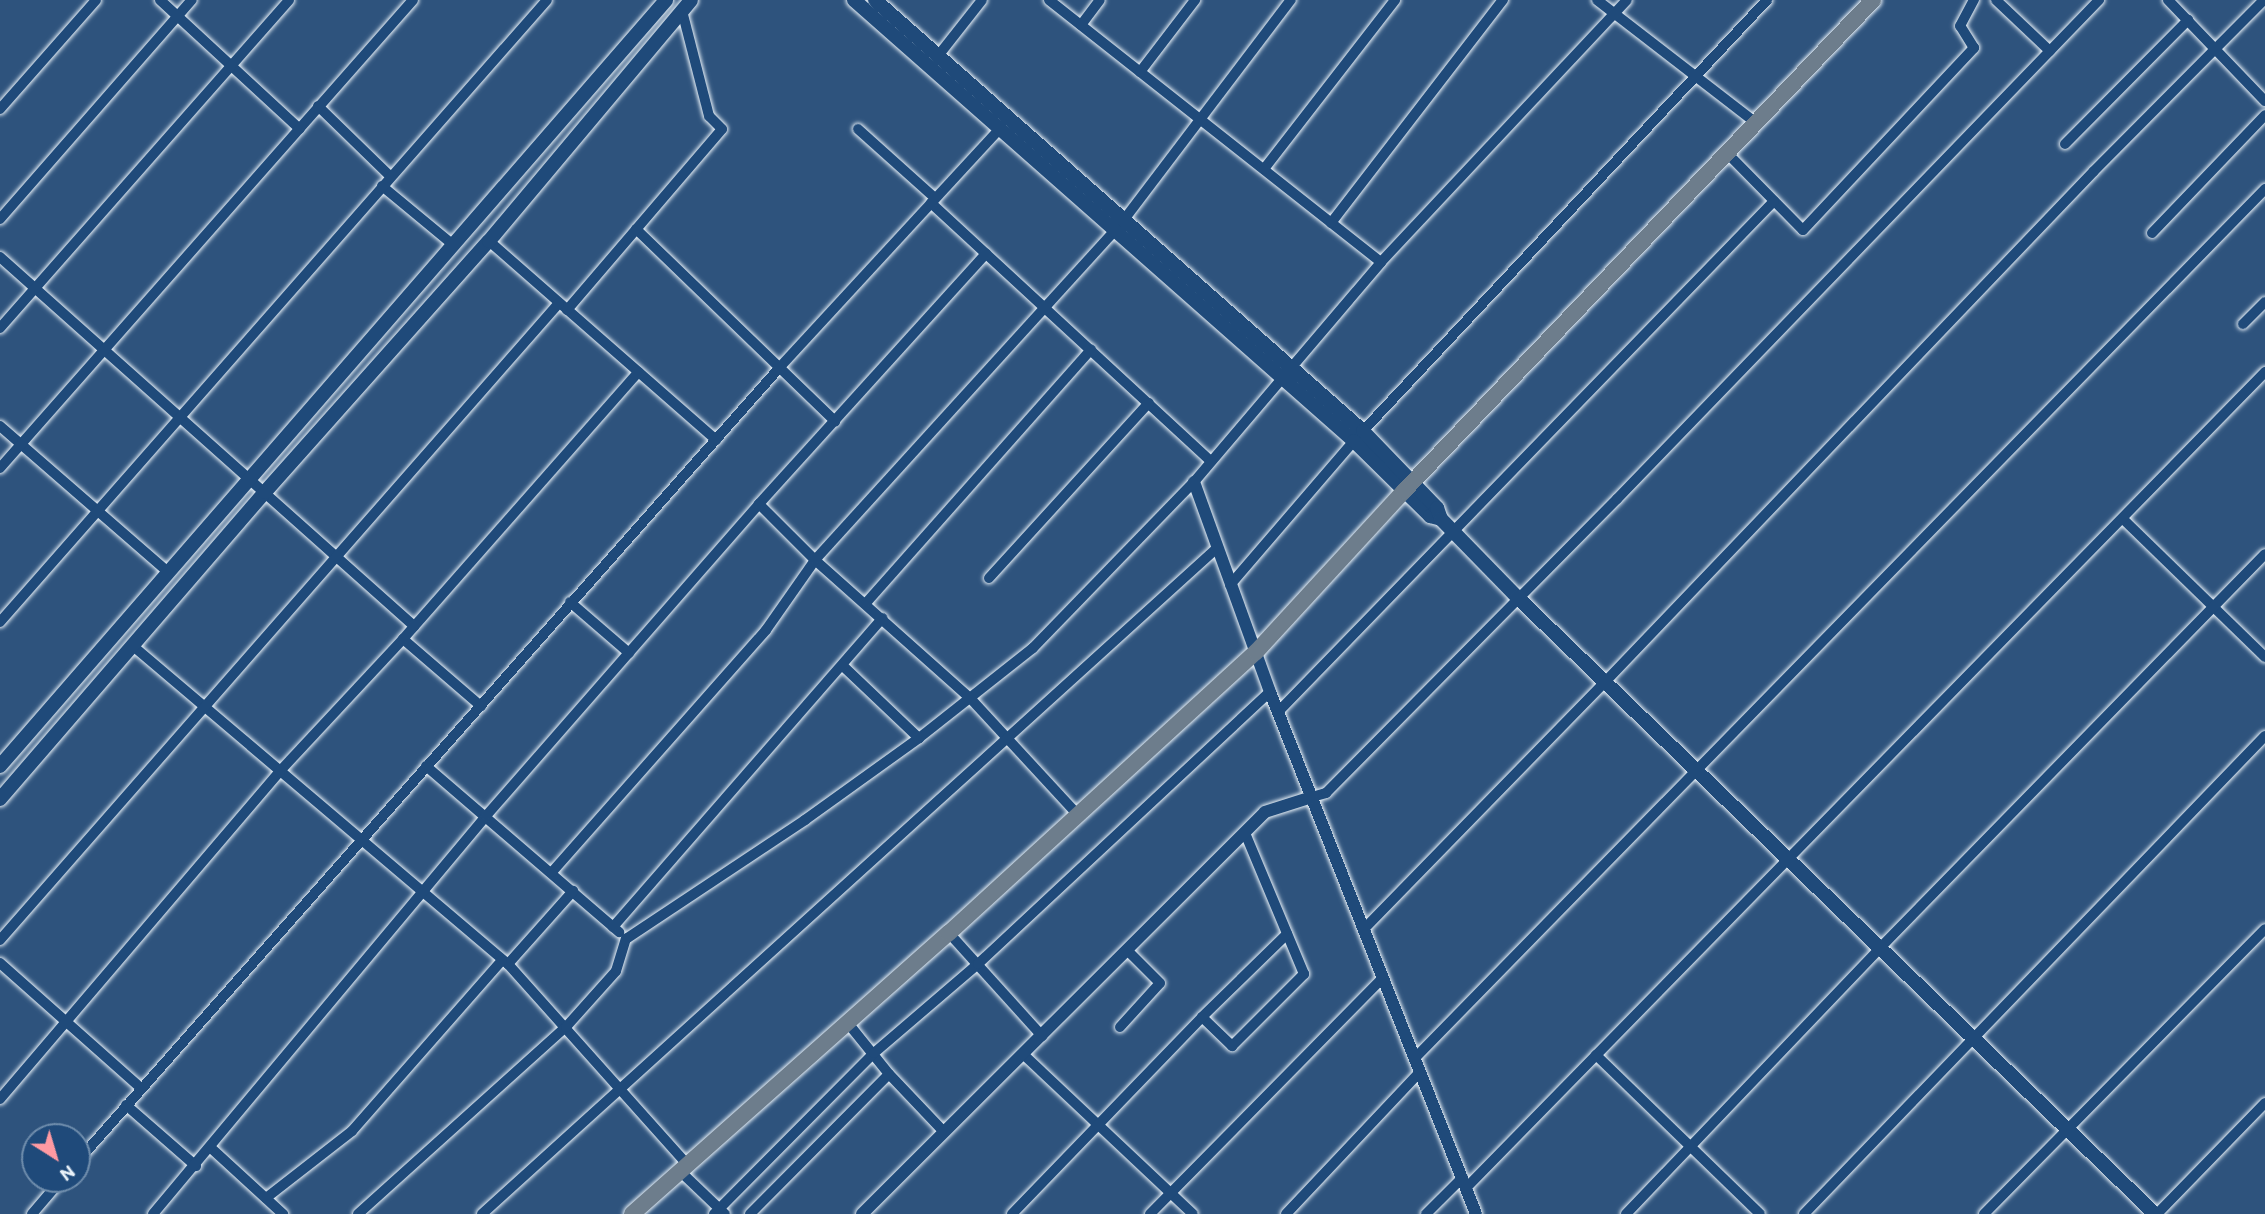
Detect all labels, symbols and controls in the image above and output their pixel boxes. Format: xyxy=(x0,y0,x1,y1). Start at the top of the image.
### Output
north arrow xyxy=(21,1123,91,1193)
text: N xyxy=(56,1161,80,1187)

